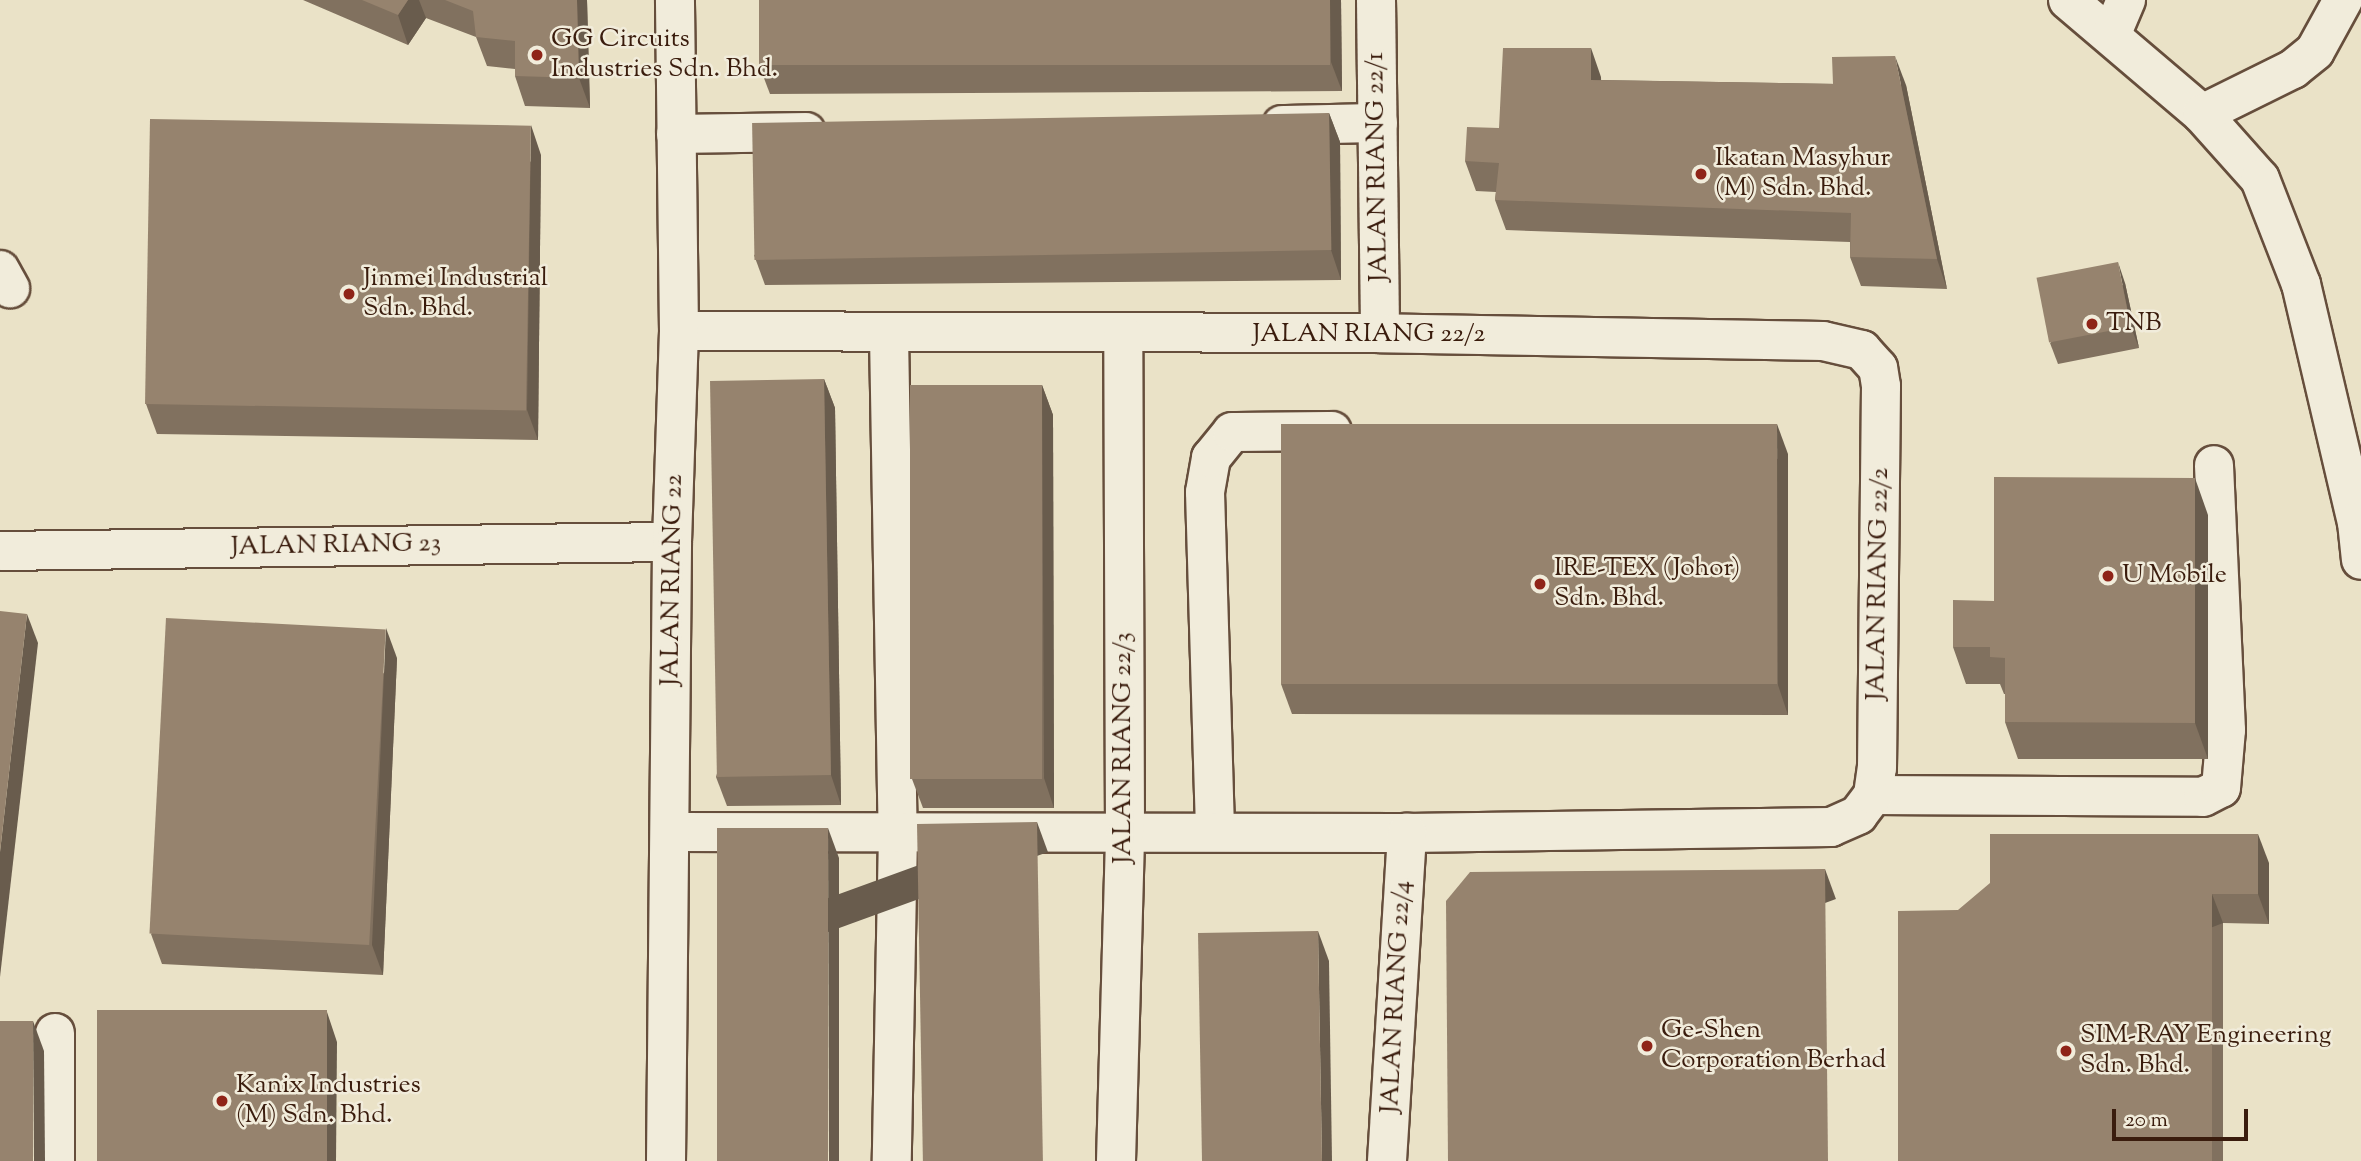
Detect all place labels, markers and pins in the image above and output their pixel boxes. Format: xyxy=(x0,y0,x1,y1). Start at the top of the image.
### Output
place label: GG Circuits Industries Sdn. Bhd. xyxy=(551,24,778,86)
marker: GG Circuits Industries Sdn. Bhd. xyxy=(529,47,545,63)
place label: Ikatan Masyhur (M) Sdn. Bhd. xyxy=(1715,143,1890,204)
marker: Ikatan Masyhur (M) Sdn. Bhd. xyxy=(1693,166,1709,182)
place label: Jinmei Industrial Sdn. Bhd. xyxy=(363,263,548,324)
marker: Jinmei Industrial Sdn. Bhd. xyxy=(341,286,357,302)
place label: TNB xyxy=(2106,308,2161,340)
marker: TNB xyxy=(2084,316,2100,332)
place label: IRE-TEX (Johor) Sdn. Bhd. xyxy=(1554,553,1740,614)
place label: U Mobile xyxy=(2122,560,2227,592)
marker: U Mobile xyxy=(2100,568,2116,584)
marker: IRE-TEX (Johor) Sdn. Bhd. xyxy=(1532,576,1548,592)
place label: Ge-Shen Corporation Berhad xyxy=(1661,1015,1886,1076)
place label: SIM-RAY Engineering Sdn. Bhd. xyxy=(2080,1020,2332,1082)
marker: Ge-Shen Corporation Berhad xyxy=(1639,1038,1655,1054)
marker: SIM-RAY Engineering Sdn. Bhd. xyxy=(2058,1043,2074,1059)
place label: Kanix Industries (M) Sdn. Bhd. xyxy=(236,1070,421,1132)
marker: Kanix Industries (M) Sdn. Bhd. xyxy=(214,1093,230,1109)

